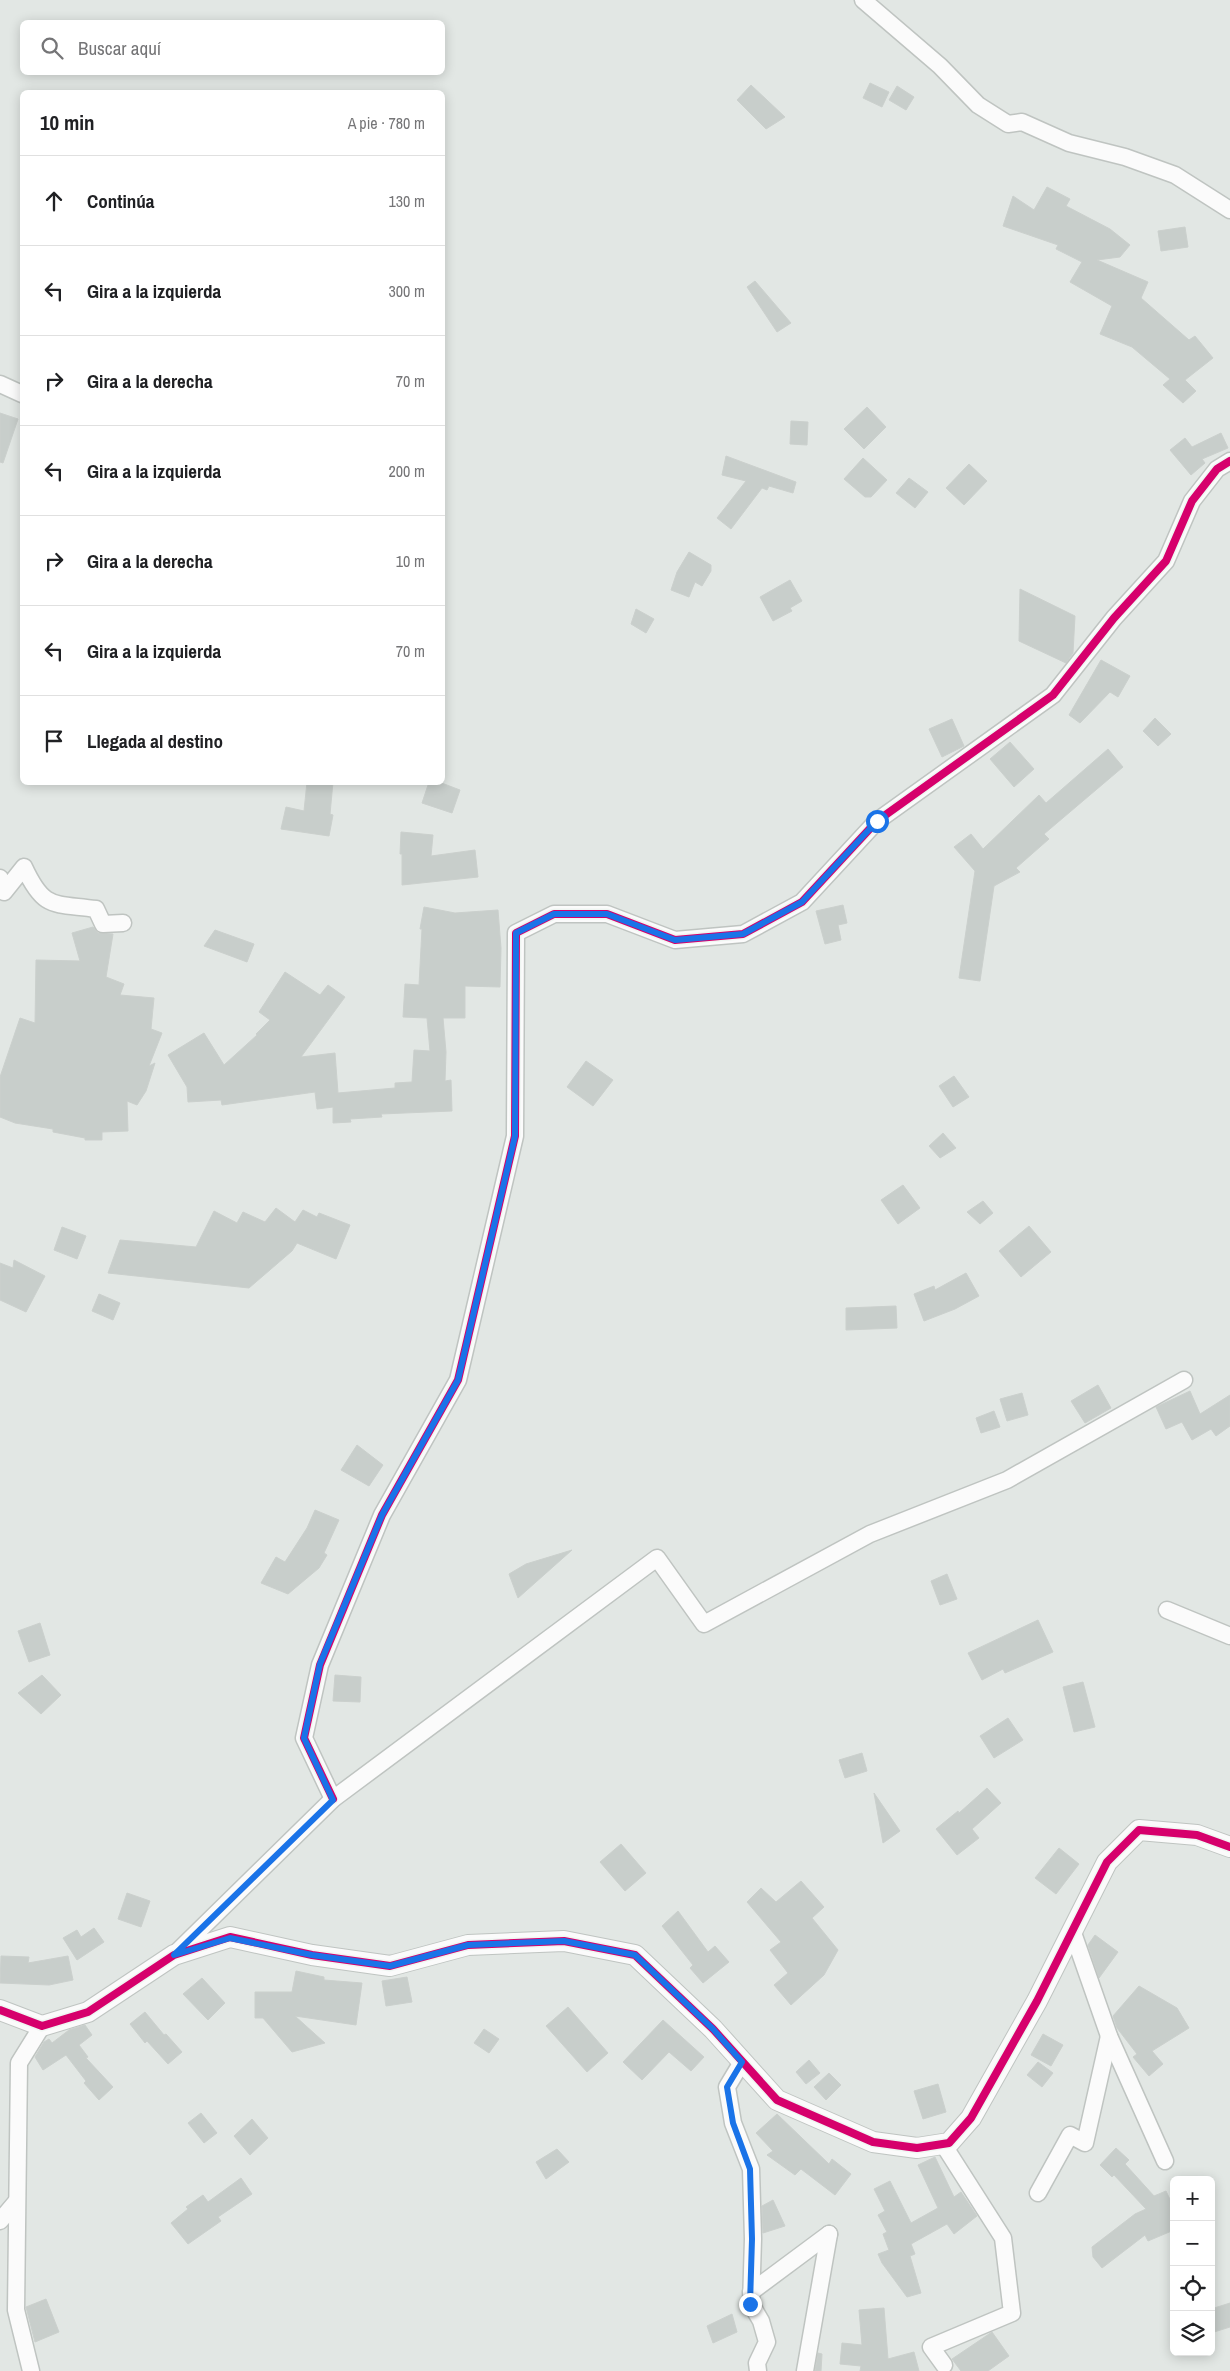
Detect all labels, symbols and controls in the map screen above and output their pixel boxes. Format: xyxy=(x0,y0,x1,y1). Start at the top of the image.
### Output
search box xyxy=(20,20,445,75)
icon: search xyxy=(38,34,66,62)
text: Buscar aquí xyxy=(78,35,161,61)
text: 10 min xyxy=(40,108,95,137)
text: A pie · 780 m xyxy=(348,112,425,134)
icon: ahead xyxy=(40,187,68,215)
text: Continúa xyxy=(87,188,155,214)
text: 130 m xyxy=(389,190,425,212)
icon: left xyxy=(40,277,68,305)
text: Gira a la izquierda xyxy=(87,278,221,304)
text: 300 m xyxy=(389,280,425,302)
icon: right xyxy=(40,367,68,395)
text: Gira a la derecha xyxy=(87,368,213,394)
text: 70 m xyxy=(396,370,425,392)
icon: left xyxy=(40,457,68,485)
text: Gira a la izquierda xyxy=(87,458,221,484)
text: 200 m xyxy=(389,460,425,482)
icon: right xyxy=(40,547,68,575)
text: Gira a la derecha xyxy=(87,548,213,574)
text: 10 m xyxy=(396,550,425,572)
icon: left xyxy=(40,637,68,665)
text: Gira a la izquierda xyxy=(87,638,221,664)
text: 70 m xyxy=(396,640,425,662)
icon: arrive xyxy=(40,727,68,755)
text: Llegada al destino xyxy=(87,728,223,754)
route start xyxy=(866,810,889,833)
map controls xyxy=(1170,2176,1215,2356)
button: + xyxy=(1170,2176,1215,2221)
button: − xyxy=(1170,2221,1215,2266)
button: locate xyxy=(1170,2266,1215,2311)
route end xyxy=(739,2293,762,2316)
button: layers xyxy=(1170,2311,1215,2356)

